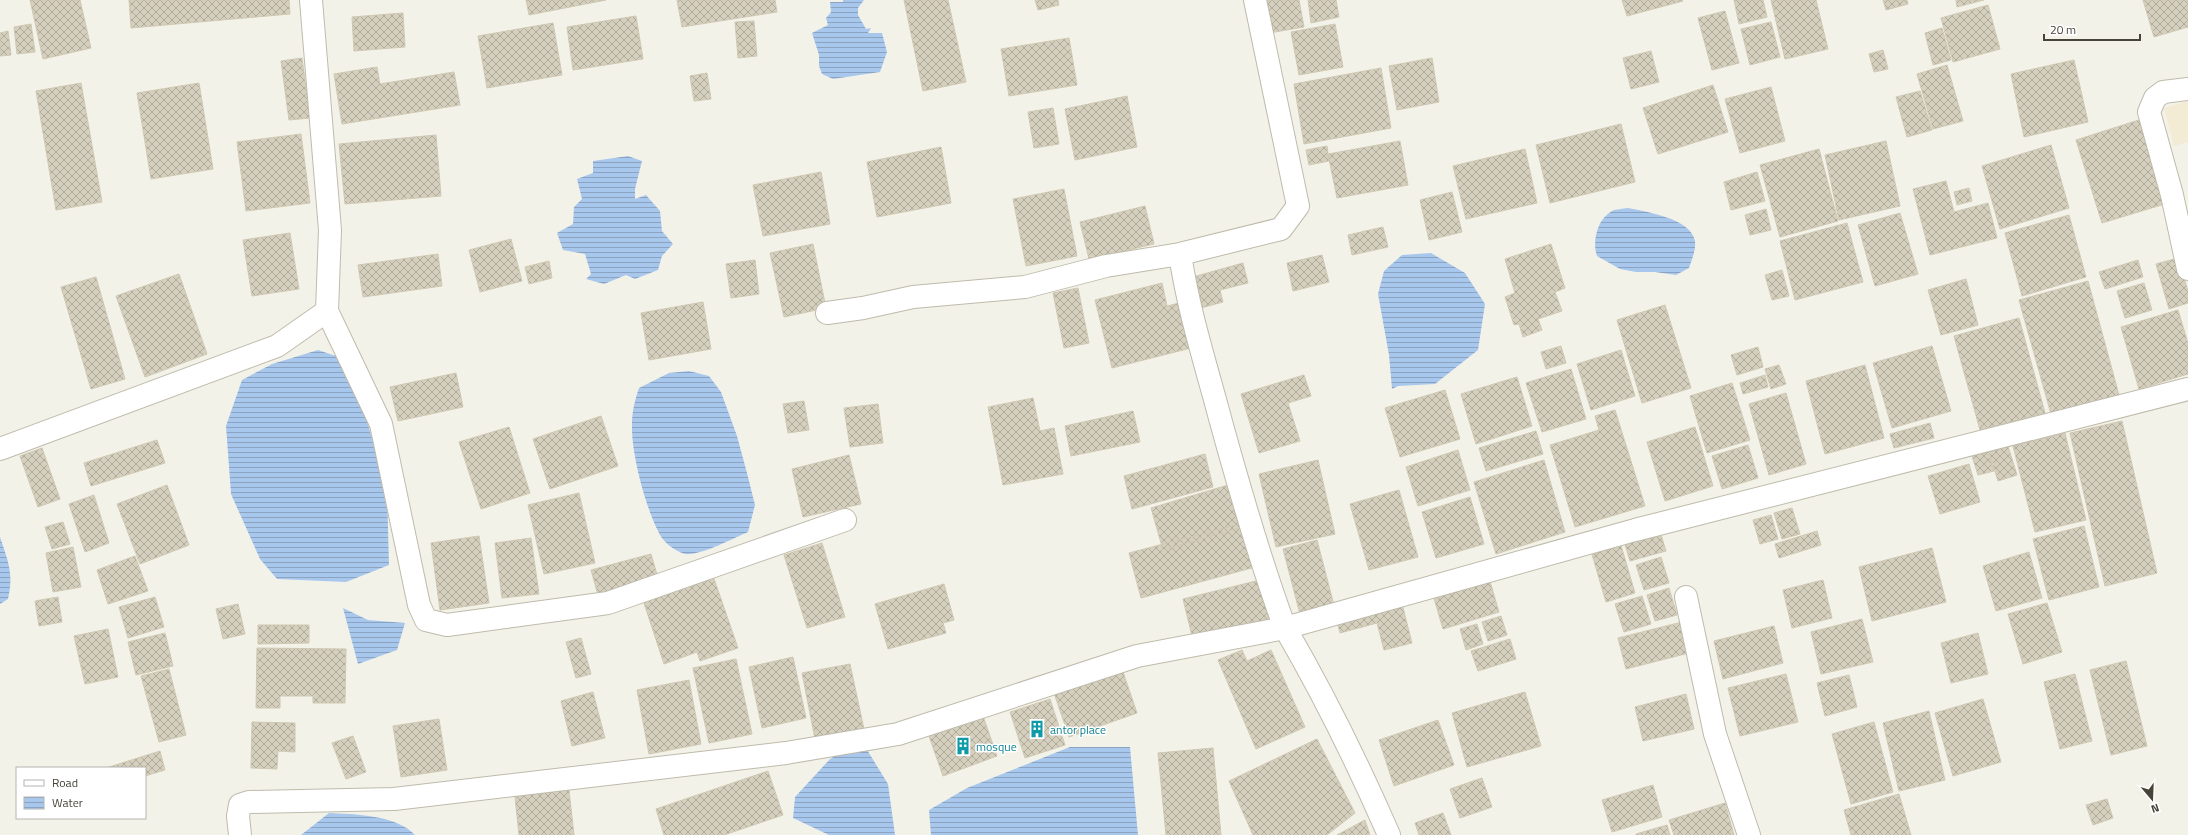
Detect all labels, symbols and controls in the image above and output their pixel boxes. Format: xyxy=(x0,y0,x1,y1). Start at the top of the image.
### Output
scale bar xyxy=(2044,16,2140,42)
text: 20 m xyxy=(2050,20,2076,39)
building icon: antor place xyxy=(1027,719,1047,739)
place label: antor place xyxy=(1050,720,1106,739)
building icon: mosque xyxy=(953,736,973,756)
place label: mosque xyxy=(976,737,1017,756)
legend xyxy=(16,767,146,819)
text: Road xyxy=(52,773,78,792)
north arrow xyxy=(2132,779,2172,819)
text: Water xyxy=(52,793,83,812)
text: N xyxy=(2149,800,2161,817)

